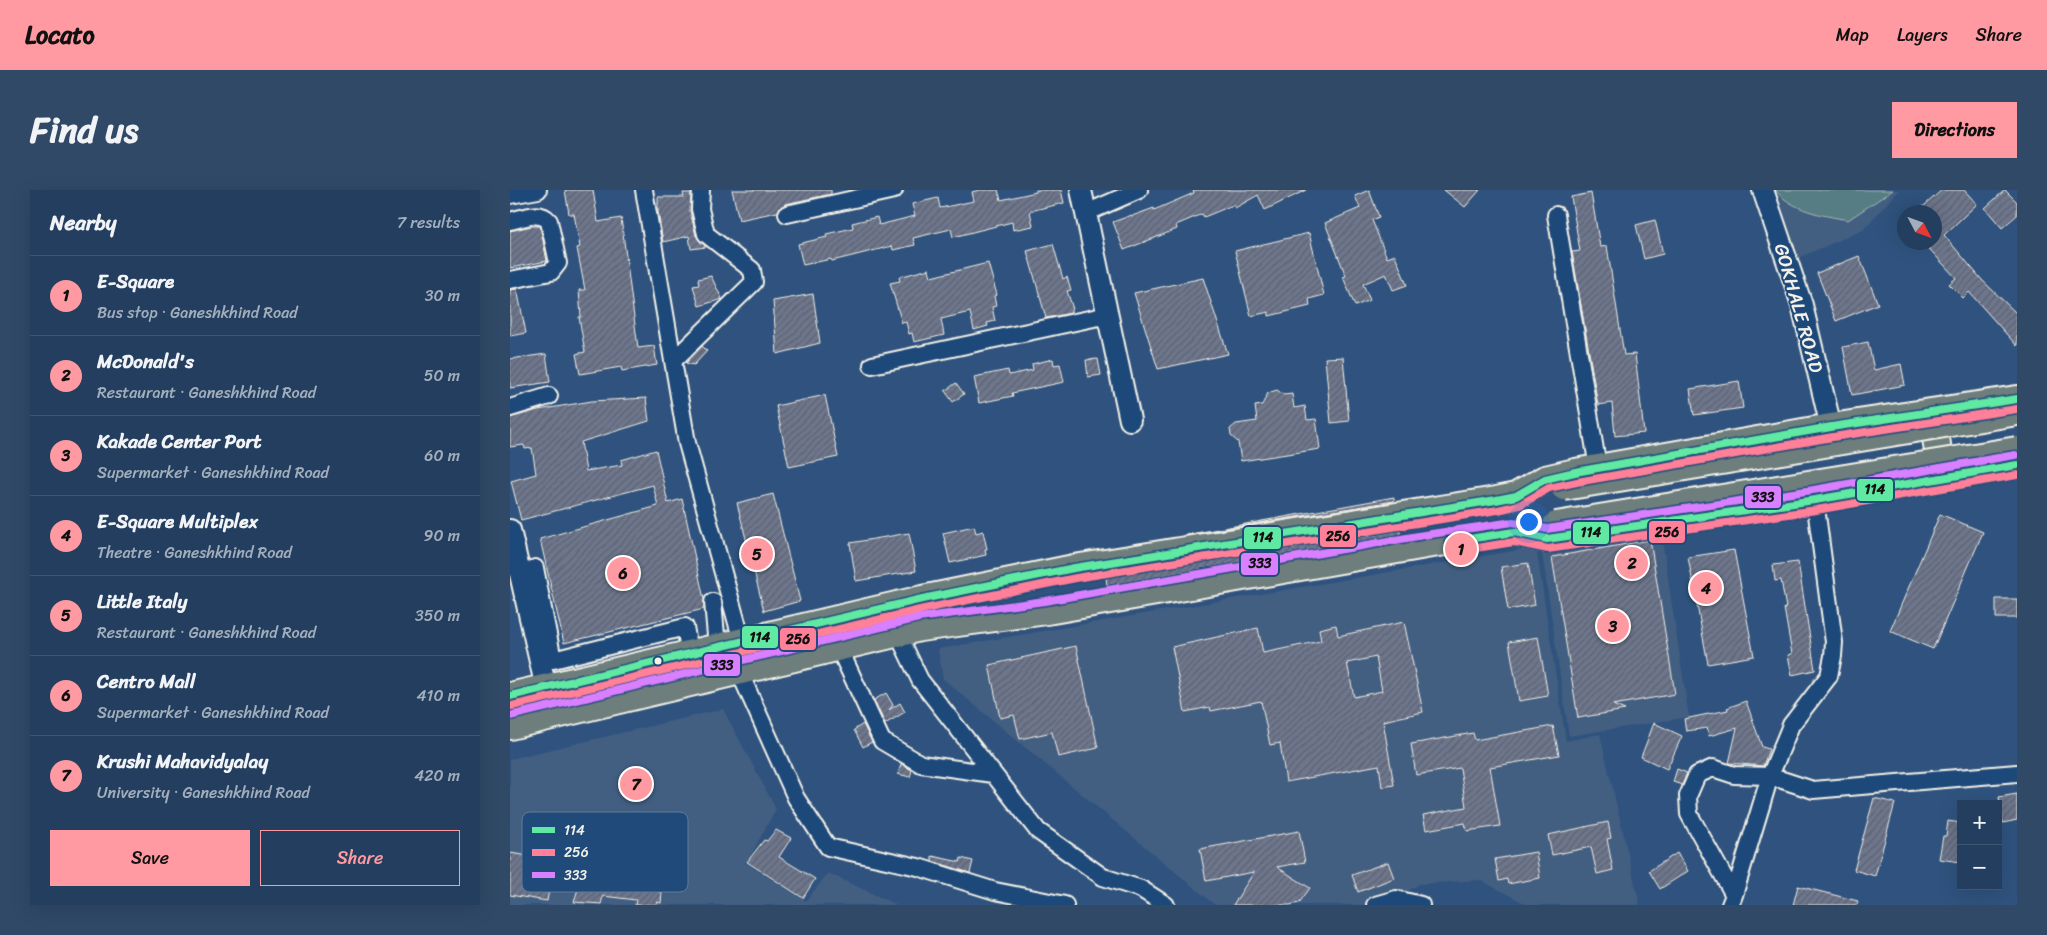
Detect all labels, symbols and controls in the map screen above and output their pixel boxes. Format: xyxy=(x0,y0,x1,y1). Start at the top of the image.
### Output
text: Locato xyxy=(25,14,95,56)
text: Map xyxy=(1836,19,1869,51)
text: Layers xyxy=(1897,19,1948,51)
text: Share xyxy=(1976,19,2022,51)
text: Find us xyxy=(30,99,138,161)
button: Directions xyxy=(1892,102,2017,158)
text: Nearby xyxy=(50,204,116,242)
north arrow xyxy=(1897,205,1942,250)
text: 7 results xyxy=(397,208,460,237)
street label: GOKHALE ROAD xyxy=(1765,239,1833,377)
text: E-Square xyxy=(97,265,174,298)
text: 1 xyxy=(63,281,69,310)
text: 30 m xyxy=(425,281,460,310)
text: Bus stop · Ganeshkhind Road xyxy=(97,298,298,327)
text: McDonald's xyxy=(97,345,194,378)
text: 2 xyxy=(61,361,71,390)
text: 50 m xyxy=(424,361,460,390)
text: Restaurant · Ganeshkhind Road xyxy=(97,378,316,407)
text: Kakade Center Port xyxy=(97,425,262,458)
text: 3 xyxy=(62,441,70,470)
text: 60 m xyxy=(424,441,460,470)
text: Supermarket · Ganeshkhind Road xyxy=(97,458,329,487)
text: 114 xyxy=(1865,477,1886,502)
line badge: 114 xyxy=(1856,478,1894,502)
line badge: 333 xyxy=(1744,485,1782,509)
text: 333 xyxy=(1750,485,1775,510)
text: E-Square Multiplex xyxy=(97,505,258,538)
your location xyxy=(1516,509,1542,535)
text: 114 xyxy=(1581,520,1602,545)
line badge: 256 xyxy=(1648,520,1686,544)
text: 256 xyxy=(1654,520,1679,545)
text: 4 xyxy=(61,521,71,550)
text: 90 m xyxy=(424,521,460,550)
line badge: 114 xyxy=(1572,521,1610,545)
line badge: 256 xyxy=(1319,524,1357,548)
text: 256 xyxy=(1325,524,1350,549)
text: 114 xyxy=(1253,525,1274,550)
line badge: 114 xyxy=(1243,526,1282,550)
pin: 1 xyxy=(1445,530,1477,568)
pin: 5 xyxy=(741,535,773,573)
text: Theatre · Ganeshkhind Road xyxy=(97,538,292,567)
pin: 2 xyxy=(1616,544,1648,582)
text: 333 xyxy=(1247,551,1272,576)
line badge: 333 xyxy=(1240,552,1279,576)
pin: 6 xyxy=(607,554,639,592)
pin: 4 xyxy=(1690,569,1722,607)
text: Little Italy xyxy=(97,585,187,618)
text: 5 xyxy=(61,601,71,630)
text: 350 m xyxy=(415,601,460,630)
pin: 3 xyxy=(1597,607,1629,645)
text: Restaurant · Ganeshkhind Road xyxy=(97,618,316,647)
line badge: 114 xyxy=(741,625,779,649)
text: 114 xyxy=(750,625,771,650)
line badge: 256 xyxy=(779,627,817,651)
text: 256 xyxy=(785,627,810,652)
line badge: 333 xyxy=(703,653,741,677)
text: 333 xyxy=(709,653,734,678)
unlabelled marker xyxy=(653,656,663,666)
text: Centro Mall xyxy=(97,665,195,698)
text: 6 xyxy=(61,681,71,710)
text: 410 m xyxy=(417,681,460,710)
text: Supermarket · Ganeshkhind Road xyxy=(97,698,329,727)
text: Krushi Mahavidyalay xyxy=(97,745,268,778)
text: 7 xyxy=(61,761,71,790)
text: 420 m xyxy=(414,761,460,790)
pin: 7 xyxy=(620,765,652,803)
text: University · Ganeshkhind Road xyxy=(97,778,310,807)
map controls xyxy=(1957,800,2002,890)
button: + xyxy=(1957,800,2002,845)
legend xyxy=(522,812,688,892)
text: 114 xyxy=(564,818,585,843)
button: Save xyxy=(50,830,250,886)
button: Share xyxy=(260,830,460,886)
text: 256 xyxy=(564,840,589,865)
button: − xyxy=(1957,845,2002,890)
text: 333 xyxy=(564,863,587,888)

